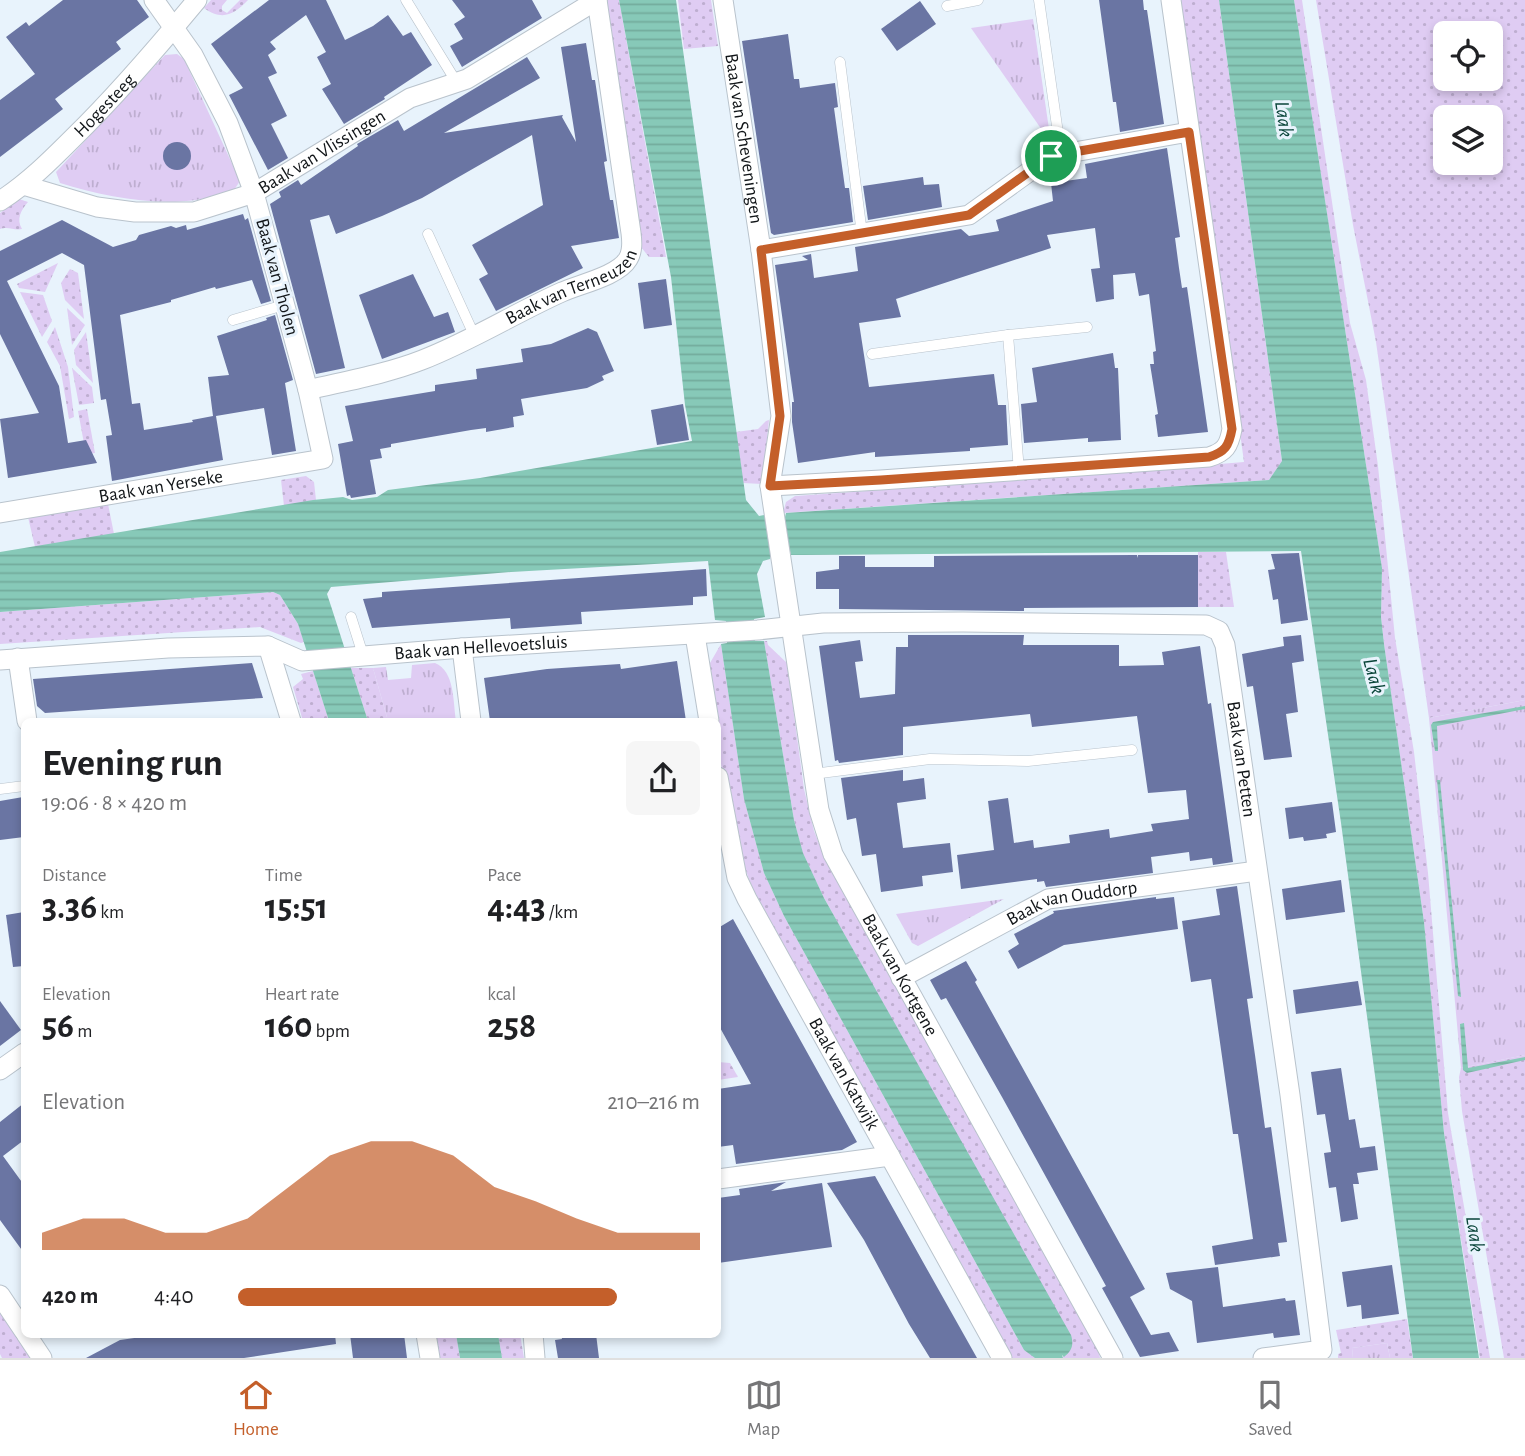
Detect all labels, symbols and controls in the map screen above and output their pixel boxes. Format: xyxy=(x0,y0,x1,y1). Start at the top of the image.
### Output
map controls xyxy=(1433,21,1503,175)
button: locate xyxy=(1433,21,1503,91)
street label: Baak van Scheveningen xyxy=(722,52,766,225)
street label: Hogesteeg xyxy=(70,69,139,141)
water label: Laak xyxy=(1271,100,1297,139)
button: layers xyxy=(1433,105,1503,175)
street label: Baak van Vlissingen xyxy=(255,106,389,197)
pin xyxy=(1021,126,1081,186)
icon: arrive xyxy=(1032,137,1070,175)
street label: Baak van Tholen xyxy=(252,216,302,338)
street label: Baak van Terneuzen xyxy=(502,247,641,328)
street label: Baak van Yerseke xyxy=(97,466,224,506)
street label: Baak van Hellevoetsluis xyxy=(394,632,568,663)
water label: Laak xyxy=(1359,656,1389,697)
street label: Baak van Petten xyxy=(1224,700,1259,819)
button: share xyxy=(626,741,700,815)
text: Evening run xyxy=(42,745,223,783)
text: 19:06 · 8 × 420 m xyxy=(42,792,187,815)
text: Distance xyxy=(42,866,106,885)
text: Time xyxy=(265,866,303,885)
text: Pace xyxy=(487,866,522,885)
street label: Baak van Ouddorp xyxy=(1003,878,1138,929)
text: 3.36 xyxy=(42,890,97,925)
text: 15:51 xyxy=(265,890,328,925)
text: 4:43 xyxy=(487,890,546,925)
text: km xyxy=(97,903,124,922)
text: /km xyxy=(546,903,578,922)
street label: Baak van Kortgene xyxy=(859,911,942,1039)
text: Elevation xyxy=(42,985,111,1004)
text: Heart rate xyxy=(265,985,339,1004)
text: kcal xyxy=(487,985,516,1004)
text: 56 xyxy=(42,1009,74,1044)
text: 160 xyxy=(265,1009,312,1044)
text: 258 xyxy=(487,1009,536,1044)
street label: Baak van Katwijk xyxy=(805,1015,883,1133)
text: m xyxy=(74,1022,92,1041)
text: bpm xyxy=(312,1022,350,1041)
text: Elevation xyxy=(42,1091,125,1114)
text: 210–216 m xyxy=(607,1091,700,1114)
water label: Laak xyxy=(1462,1215,1488,1254)
text: 420 m xyxy=(42,1285,98,1308)
text: 4:40 xyxy=(154,1285,194,1308)
tab: Home xyxy=(233,1376,279,1441)
tab: Map xyxy=(745,1376,783,1441)
tab: Saved xyxy=(1249,1376,1292,1441)

